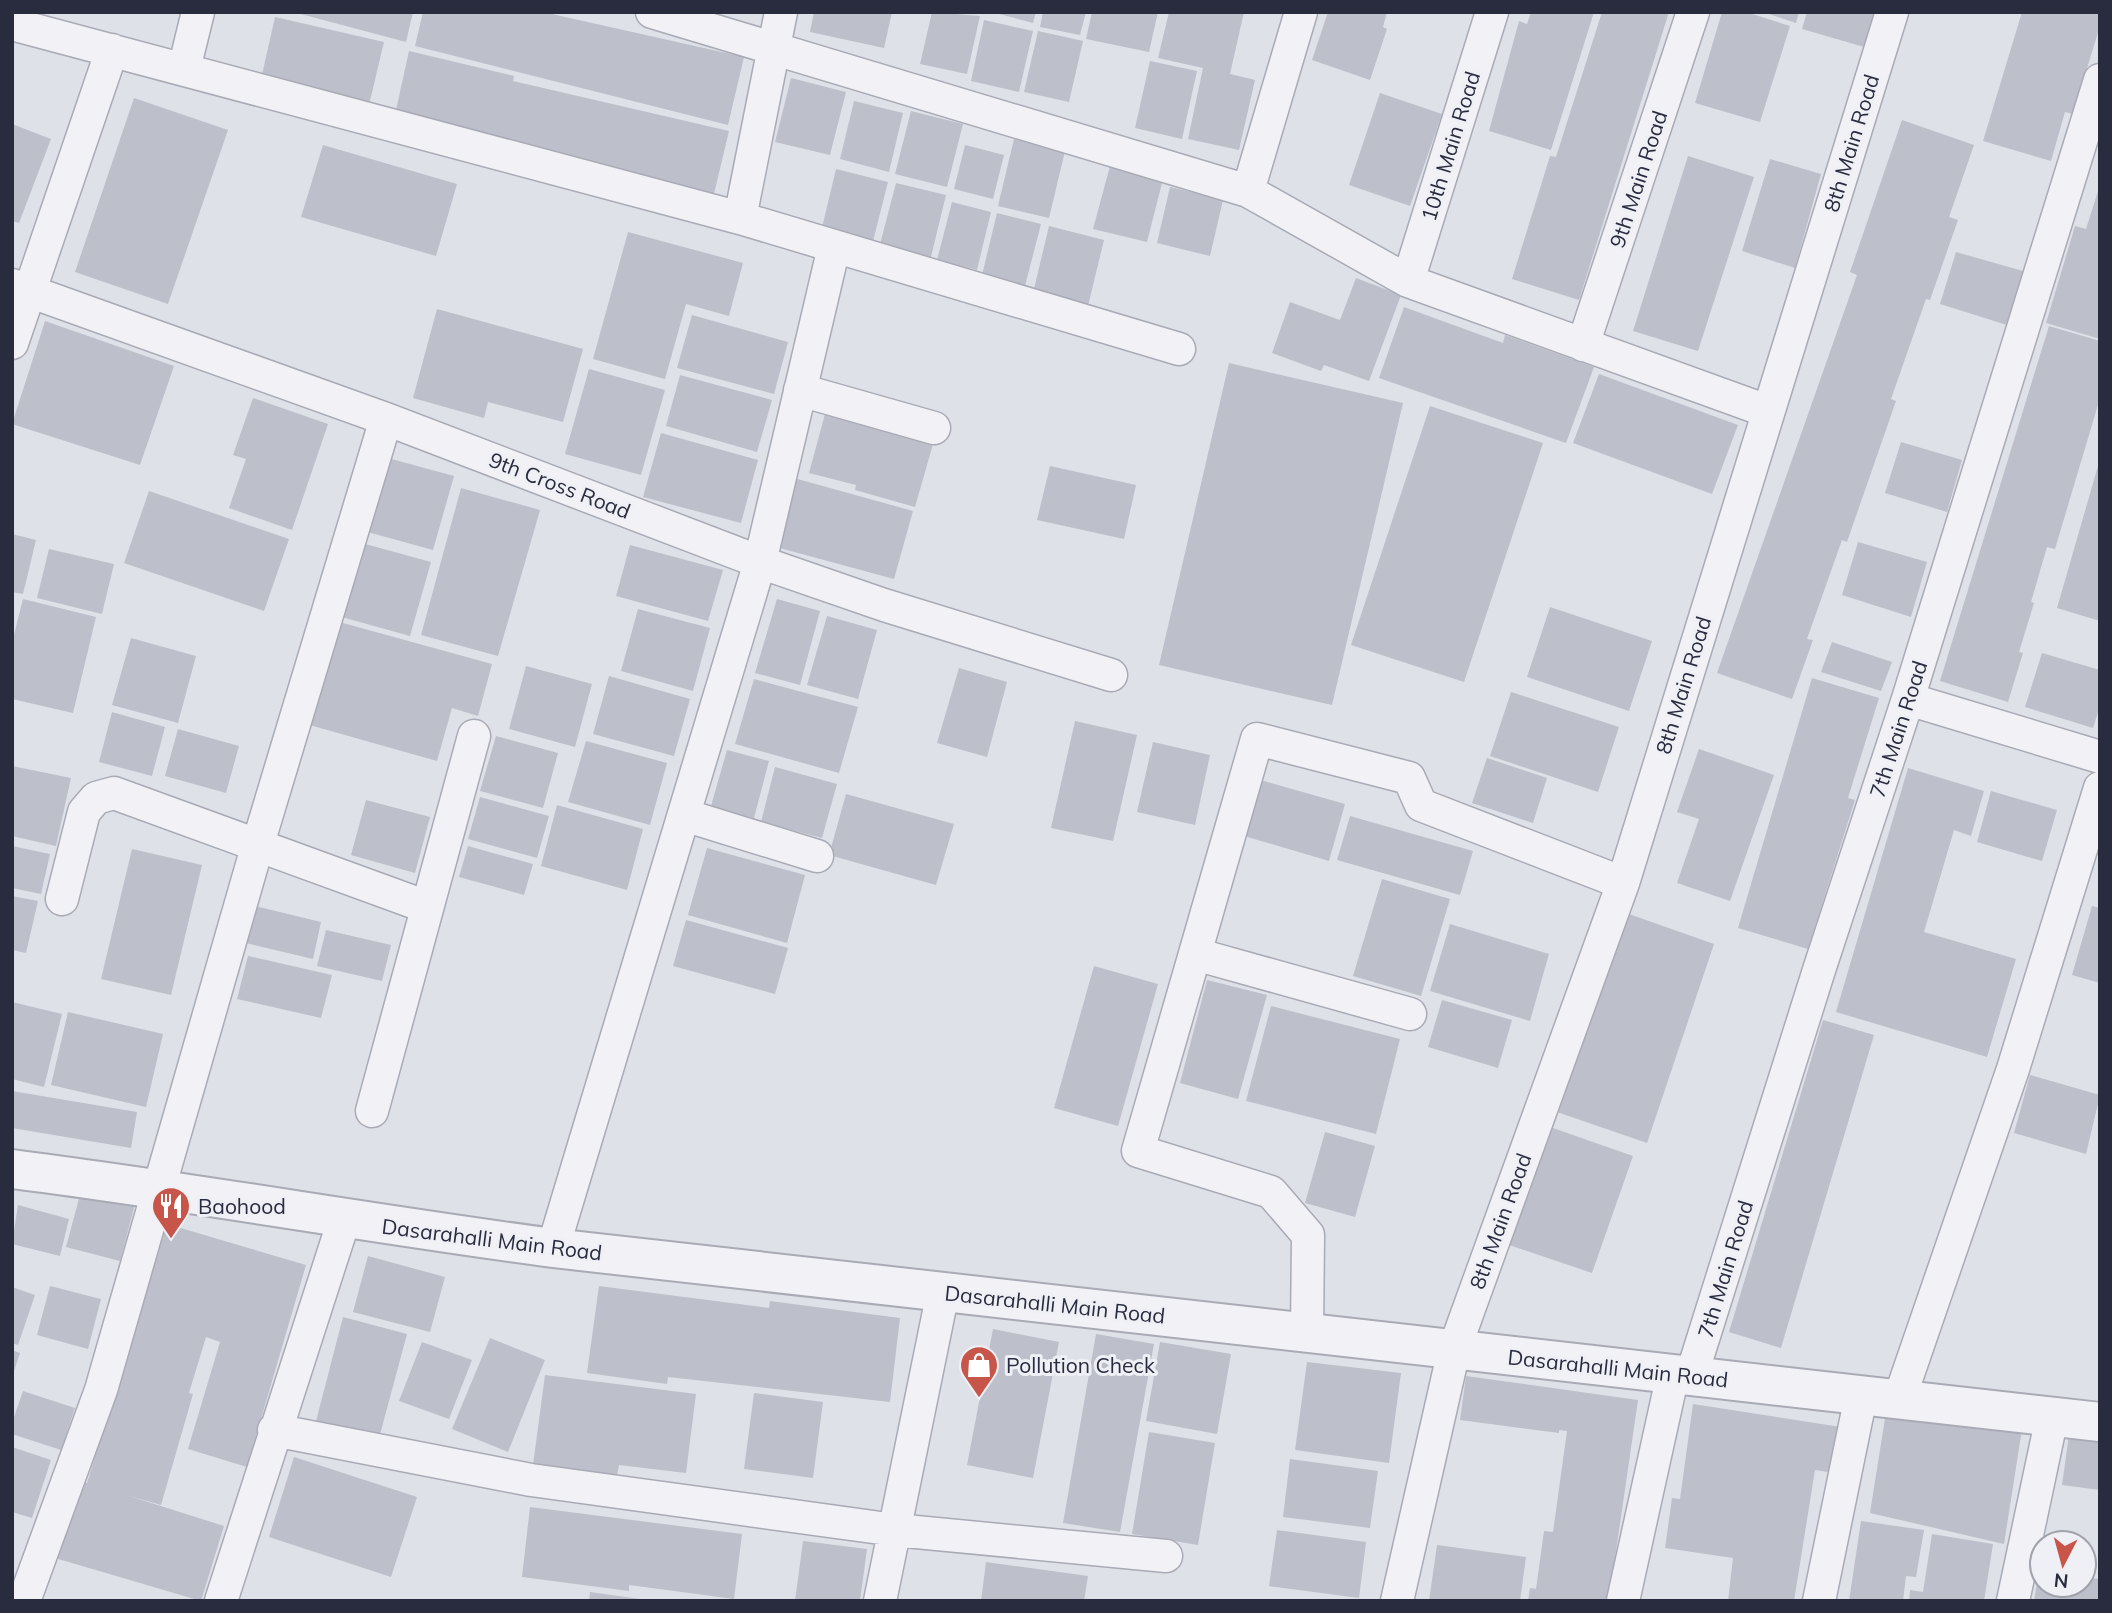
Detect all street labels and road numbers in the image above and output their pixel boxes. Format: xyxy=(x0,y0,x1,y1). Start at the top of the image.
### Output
street label: 10th Main Road xyxy=(1415,68,1485,224)
street label: 8th Main Road xyxy=(1818,71,1884,215)
street label: 9th Main Road xyxy=(1604,107,1672,251)
street label: 9th Cross Road xyxy=(486,446,634,524)
street label: 8th Main Road xyxy=(1650,613,1716,757)
street label: 7th Main Road xyxy=(1864,657,1932,801)
street label: 8th Main Road xyxy=(1463,1150,1537,1292)
street label: 7th Main Road xyxy=(1692,1197,1758,1341)
street label: Dasarahalli Main Road xyxy=(380,1213,604,1265)
street label: Dasarahalli Main Road xyxy=(943,1279,1167,1329)
street label: Dasarahalli Main Road xyxy=(1506,1343,1730,1393)

